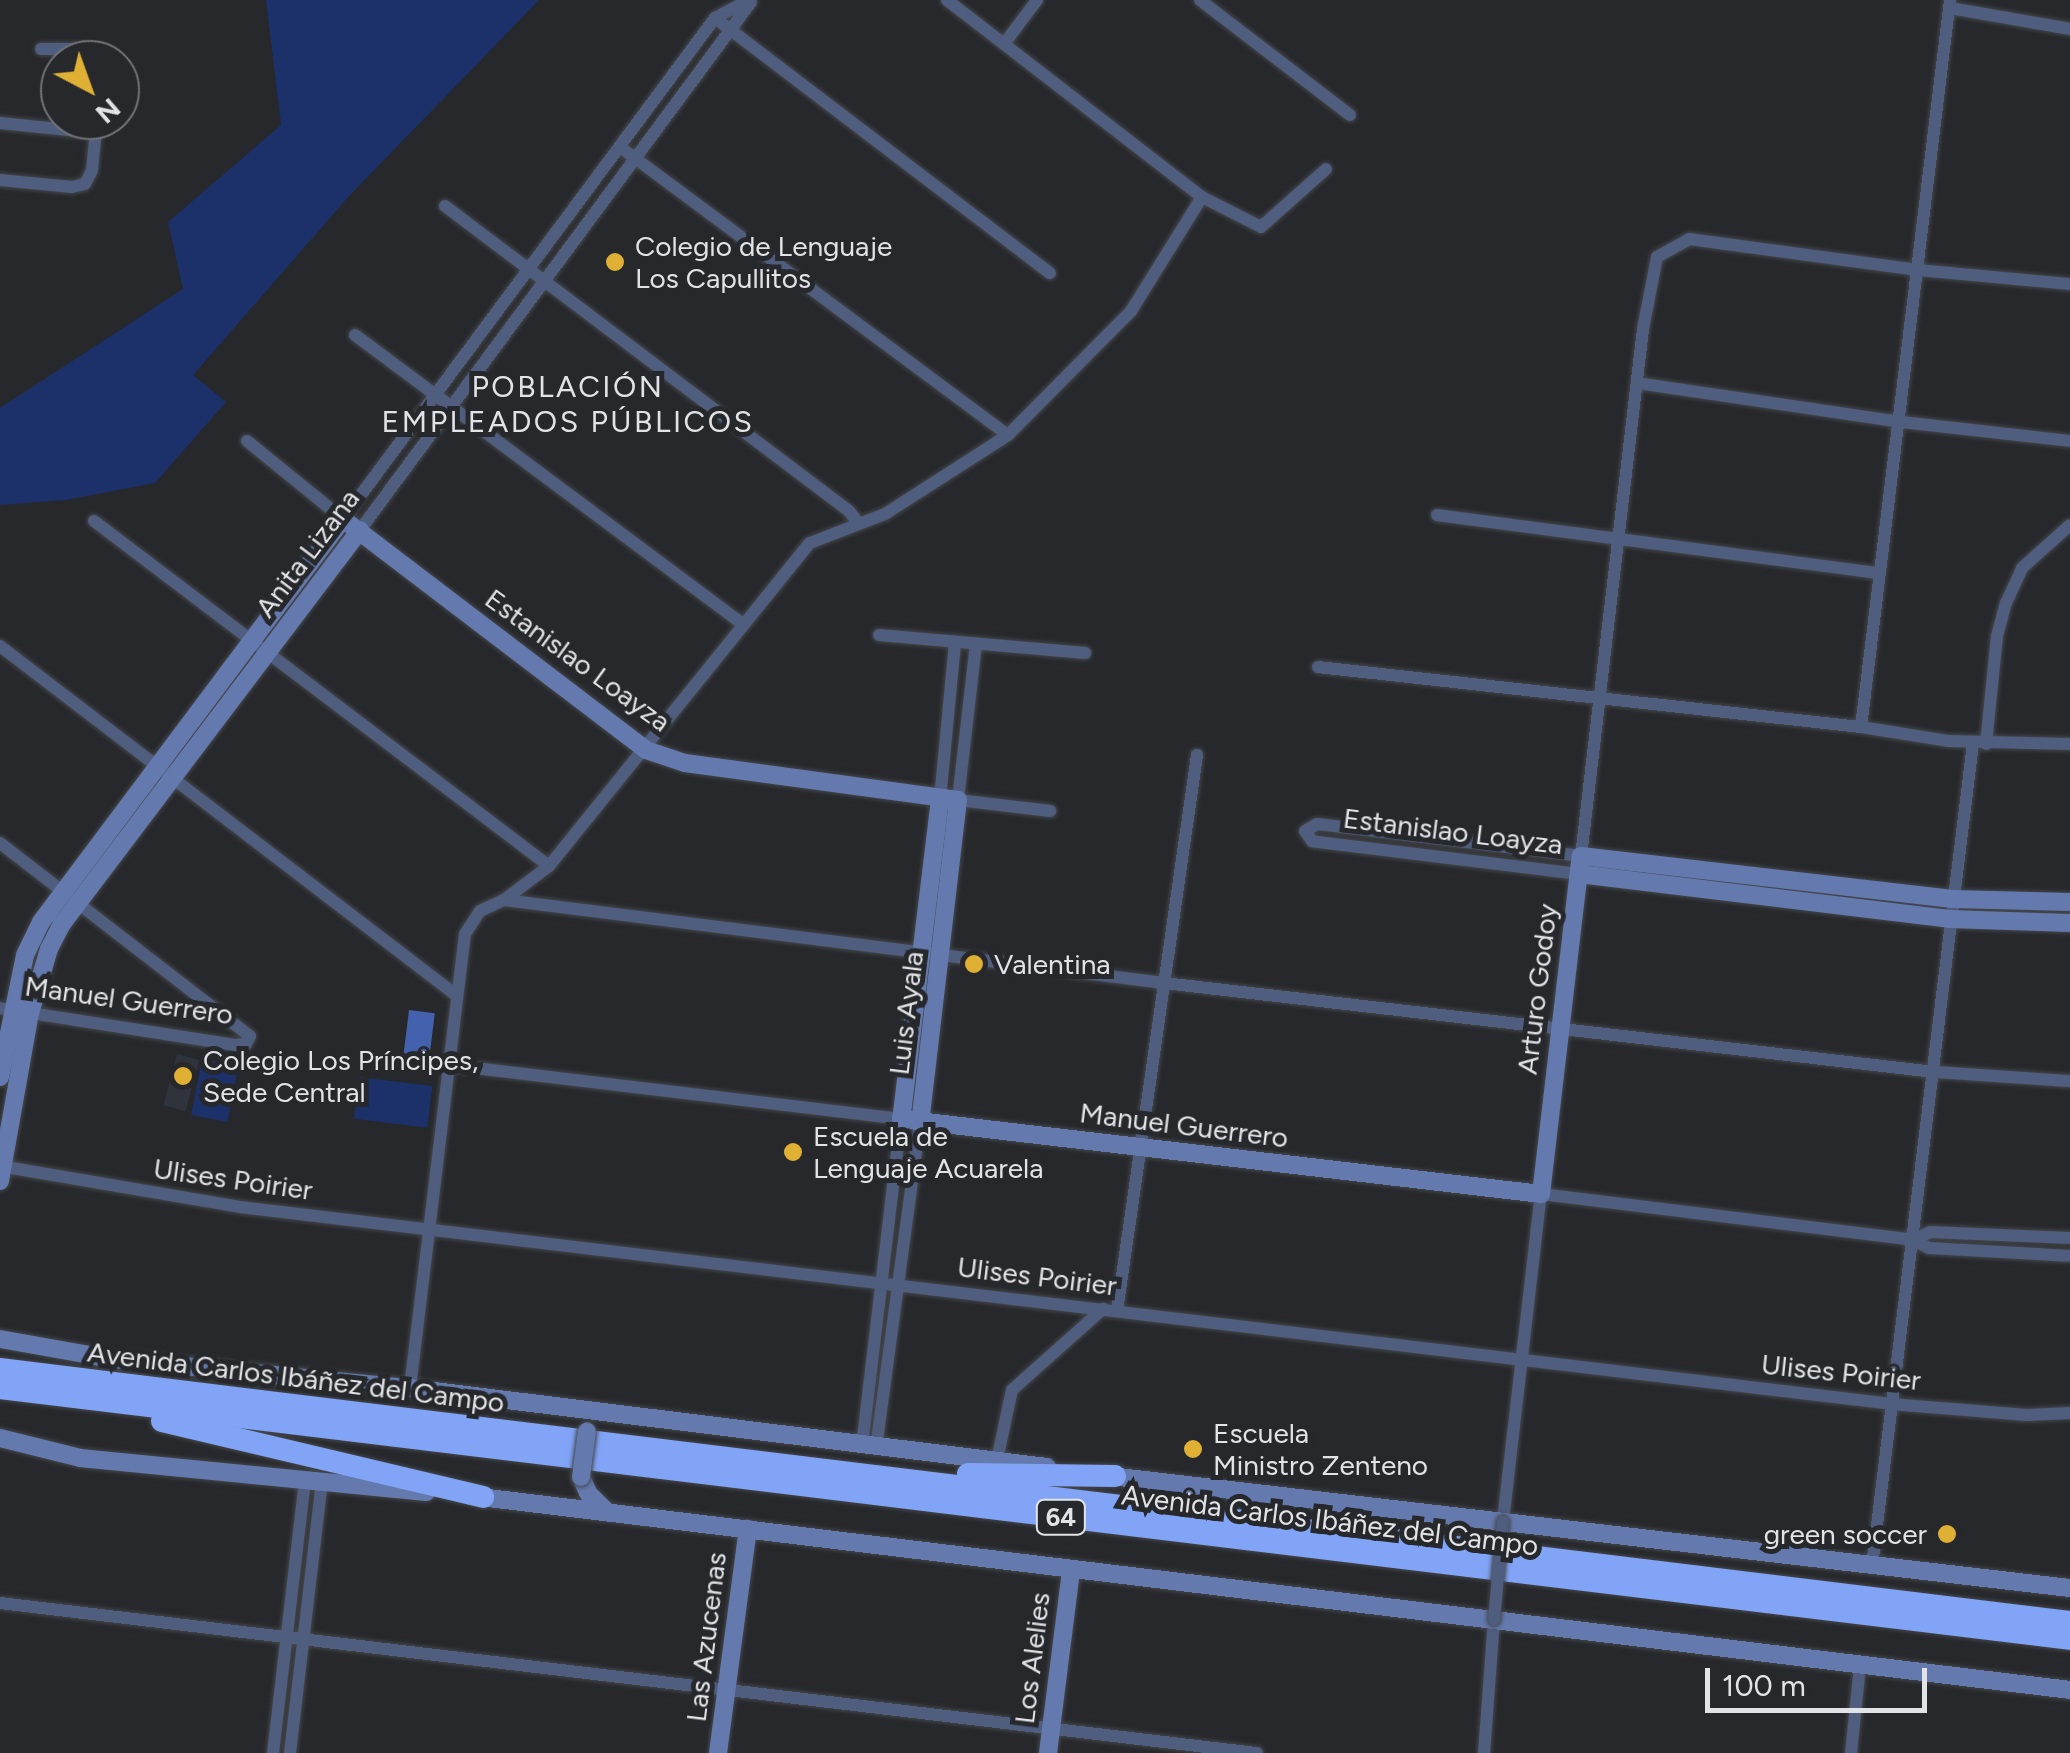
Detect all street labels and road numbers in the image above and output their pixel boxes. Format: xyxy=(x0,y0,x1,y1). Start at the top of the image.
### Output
street label: Anita Lizana xyxy=(248,482,366,624)
street label: Estanislao Loayza xyxy=(479,582,677,738)
street label: Estanislao Loayza xyxy=(1341,801,1565,861)
street label: Arturo Godoy xyxy=(1510,902,1564,1076)
street label: Luis Ayala xyxy=(882,949,930,1077)
street label: Manuel Guerrero xyxy=(23,969,235,1031)
street label: Manuel Guerrero xyxy=(1078,1096,1290,1154)
street label: Ulises Poirier xyxy=(151,1151,315,1207)
street label: Ulises Poirier xyxy=(955,1250,1119,1302)
street label: Avenida Carlos Ibáñez del Campo xyxy=(86,1335,506,1419)
street label: Ulises Poirier xyxy=(1760,1347,1922,1397)
street label: Avenida Carlos Ibáñez del Campo xyxy=(1120,1478,1540,1562)
road number: 64 xyxy=(1034,1497,1088,1537)
street label: Las Azucenas xyxy=(679,1550,733,1724)
street label: Los Alelies xyxy=(1007,1590,1057,1726)

